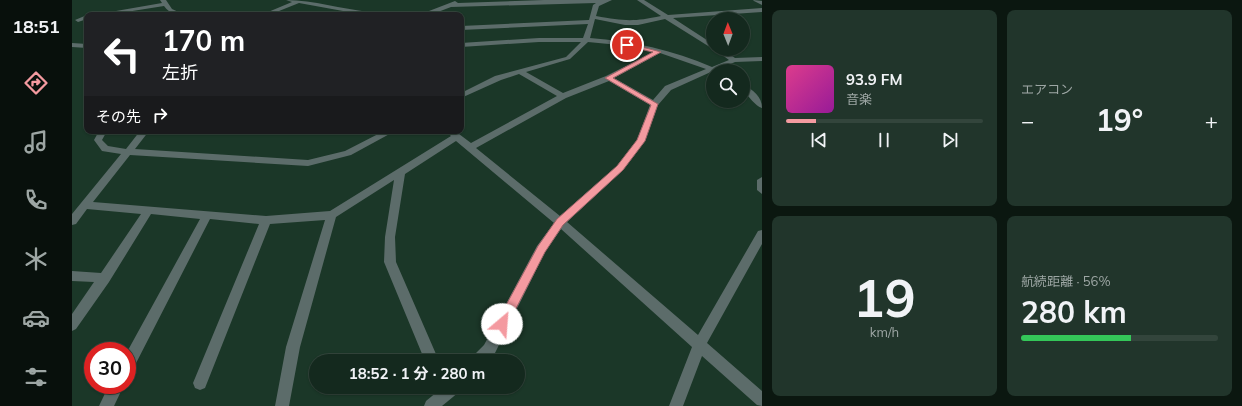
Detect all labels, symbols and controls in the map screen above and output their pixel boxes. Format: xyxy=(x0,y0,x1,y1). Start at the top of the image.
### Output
north arrow xyxy=(706,12,750,56)
map controls xyxy=(706,12,750,108)
text: 18:51 xyxy=(12,15,60,38)
text: 170 m xyxy=(162,23,245,58)
icon: left xyxy=(96,28,148,80)
pin xyxy=(610,28,644,62)
icon: arrive xyxy=(616,34,638,56)
text: 左折 xyxy=(162,61,198,84)
button: search xyxy=(706,64,750,108)
icon: directions xyxy=(22,69,50,97)
text: 93.9 FM xyxy=(846,70,902,89)
text: エアコン xyxy=(1021,81,1073,97)
text: 音楽 xyxy=(846,91,872,107)
text: 19° xyxy=(1096,101,1143,139)
icon: right xyxy=(149,104,171,126)
text: その先 xyxy=(96,107,141,126)
text: − xyxy=(1021,107,1034,135)
text: + xyxy=(1205,107,1218,135)
icon: music xyxy=(22,128,50,156)
icon: previous xyxy=(808,129,830,151)
icon: pause xyxy=(873,129,895,151)
icon: next xyxy=(939,129,961,151)
icon: phone xyxy=(22,186,50,214)
icon: climate xyxy=(22,245,50,273)
text: 19 xyxy=(853,265,916,330)
text: 航続距離 · 56% xyxy=(1021,273,1111,289)
text: 280 km xyxy=(1021,293,1127,331)
position arrow xyxy=(481,303,523,345)
icon: car xyxy=(22,304,50,332)
text: km/h xyxy=(870,324,899,340)
speed limit sign: 30 xyxy=(84,342,136,394)
icon: filters xyxy=(22,363,50,391)
text: 18:52 · 1 分 · 280 m xyxy=(349,364,485,383)

